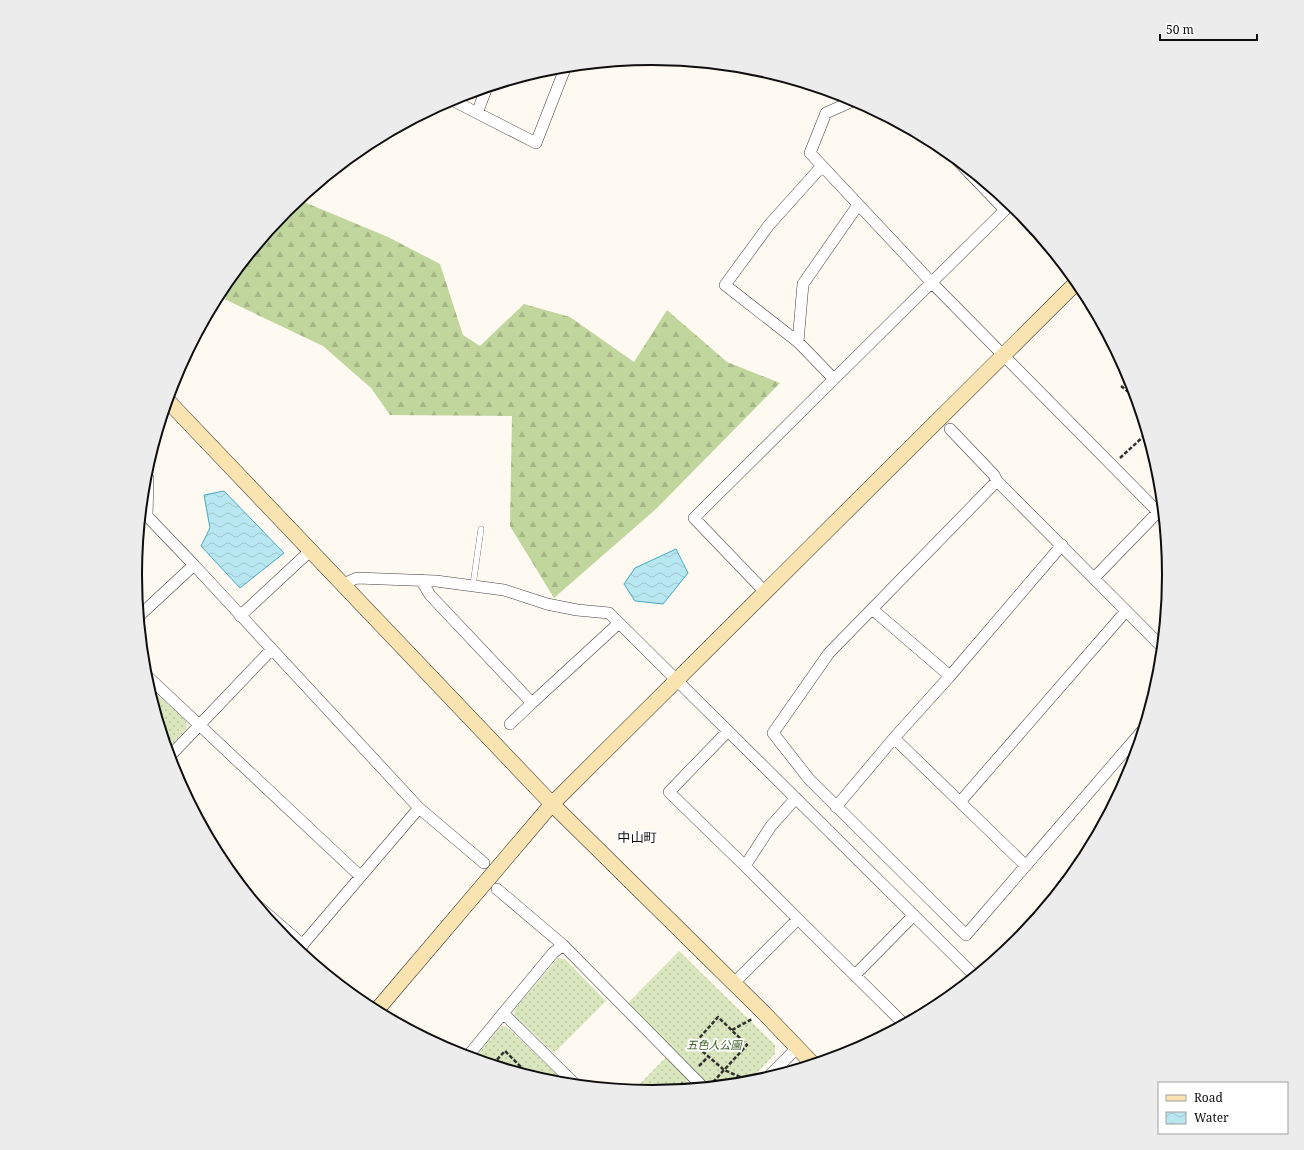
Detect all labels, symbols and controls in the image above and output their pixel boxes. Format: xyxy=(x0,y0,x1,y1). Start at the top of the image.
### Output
scale bar xyxy=(1160,16,1257,42)
text: 50 m xyxy=(1166,21,1194,38)
district label: 中山町 xyxy=(617,828,657,846)
park label: 五色人公園 xyxy=(687,1037,743,1052)
legend xyxy=(1158,1082,1288,1134)
text: Road xyxy=(1194,1089,1224,1106)
text: Water xyxy=(1194,1109,1229,1126)

